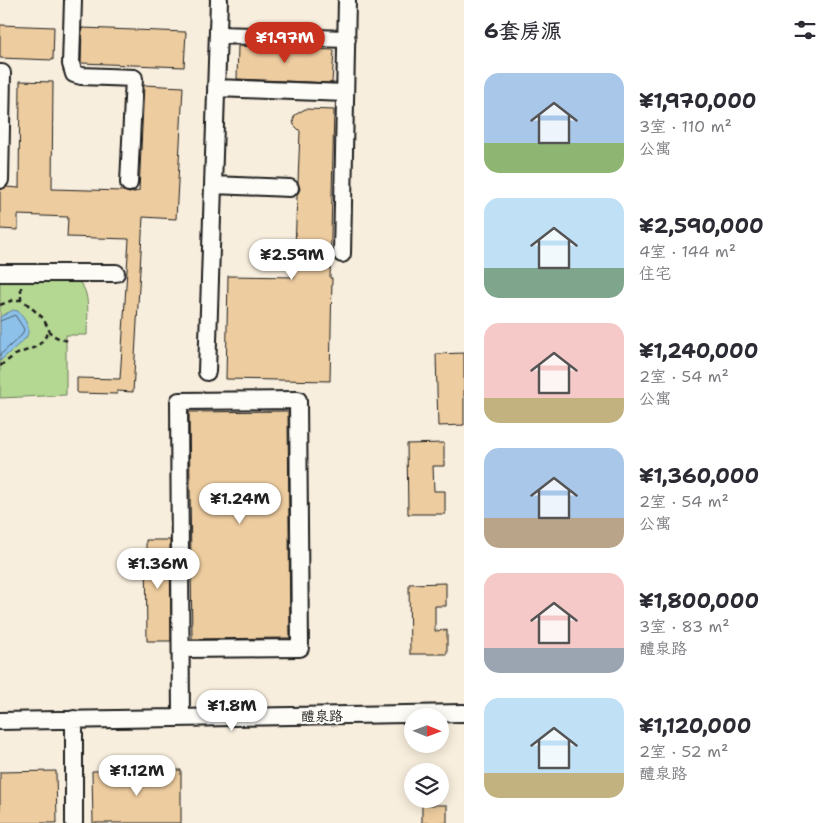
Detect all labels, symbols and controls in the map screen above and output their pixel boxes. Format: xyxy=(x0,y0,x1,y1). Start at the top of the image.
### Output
icon: filters xyxy=(791,16,819,44)
text: 6套房源 xyxy=(484,17,562,45)
pin: ¥1.97M xyxy=(244,22,326,64)
text: ¥1.97M xyxy=(256,27,314,48)
text: ¥1,970,000 xyxy=(639,87,757,115)
icon: home xyxy=(524,93,584,153)
text: 3室 · 110 m² xyxy=(639,116,732,137)
text: 公寓 xyxy=(639,138,671,159)
text: ¥2,590,000 xyxy=(639,212,764,240)
icon: home xyxy=(524,218,584,278)
pin: ¥2.59M xyxy=(251,238,333,281)
text: 4室 · 144 m² xyxy=(639,241,736,262)
text: ¥2.59M xyxy=(260,244,324,265)
text: 住宅 xyxy=(639,263,671,284)
text: ¥1,240,000 xyxy=(639,337,758,365)
icon: home xyxy=(524,343,584,403)
text: 2室 · 54 m² xyxy=(639,366,729,387)
text: 公寓 xyxy=(639,388,671,409)
text: ¥1,360,000 xyxy=(639,462,759,490)
icon: home xyxy=(524,468,584,528)
pin: ¥1.24M xyxy=(199,482,281,525)
text: ¥1.24M xyxy=(210,488,270,509)
text: 2室 · 54 m² xyxy=(639,491,729,512)
text: 公寓 xyxy=(639,513,671,534)
pin: ¥1.36M xyxy=(117,548,199,590)
text: ¥1.36M xyxy=(128,553,188,574)
text: ¥1,800,000 xyxy=(639,587,759,615)
icon: home xyxy=(524,593,584,653)
text: 3室 · 83 m² xyxy=(639,616,730,637)
text: 醴泉路 xyxy=(639,638,687,659)
pin: ¥1.8M xyxy=(197,690,267,732)
text: ¥1.8M xyxy=(207,695,257,716)
street label: 醴泉路 xyxy=(301,707,343,725)
north arrow xyxy=(404,708,449,752)
map controls xyxy=(404,708,449,808)
text: ¥1,120,000 xyxy=(639,712,751,740)
icon: home xyxy=(524,718,584,778)
text: 2室 · 52 m² xyxy=(639,741,728,762)
pin: ¥1.12M xyxy=(96,754,178,797)
text: ¥1.12M xyxy=(110,760,164,781)
button: layers xyxy=(404,763,449,808)
text: 醴泉路 xyxy=(639,763,687,784)

